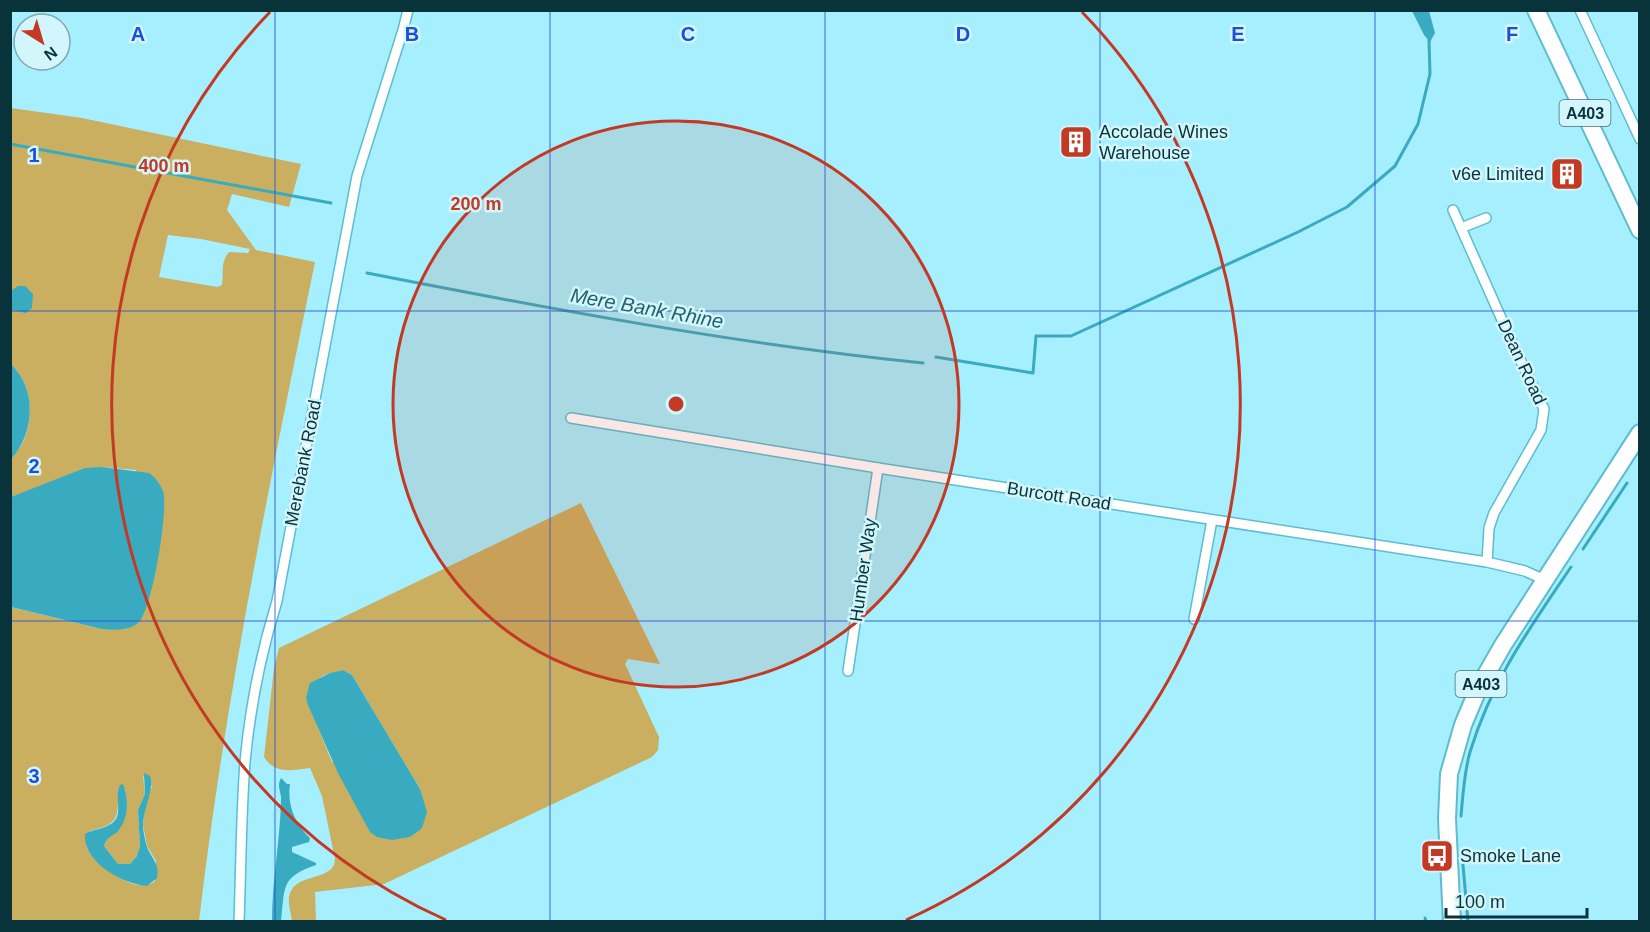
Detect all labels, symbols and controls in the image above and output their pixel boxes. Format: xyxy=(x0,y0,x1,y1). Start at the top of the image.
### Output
north arrow xyxy=(12,12,72,72)
text: A xyxy=(131,23,145,45)
text: B xyxy=(405,23,419,45)
text: C xyxy=(681,23,695,45)
text: D xyxy=(956,23,970,45)
text: E xyxy=(1231,23,1245,45)
text: F xyxy=(1506,23,1518,45)
text: N xyxy=(41,43,60,64)
road number: A403 xyxy=(1560,100,1610,126)
place label: Accolade Wines Warehouse xyxy=(1099,122,1228,163)
building icon: Accolade Wines Warehouse xyxy=(1058,124,1094,160)
text: 1 xyxy=(28,144,40,166)
text: 400 m xyxy=(138,156,190,176)
building icon: v6e Limited xyxy=(1549,156,1585,192)
place label: v6e Limited xyxy=(1452,164,1544,184)
text: 200 m xyxy=(450,194,502,214)
water label: Mere Bank Rhine xyxy=(569,284,725,332)
street label: Dean Road xyxy=(1494,317,1550,407)
centre of rings xyxy=(666,394,686,414)
street label: Merebank Road xyxy=(281,398,325,528)
text: 2 xyxy=(28,455,40,477)
street label: Burcott Road xyxy=(1006,478,1112,514)
street label: Humber Way xyxy=(846,517,880,623)
road number: A403 xyxy=(1456,671,1506,697)
text: 3 xyxy=(28,765,40,787)
bus stop icon: Smoke Lane xyxy=(1419,838,1455,874)
place label: Smoke Lane xyxy=(1460,846,1561,866)
scale bar xyxy=(1446,881,1587,919)
text: 100 m xyxy=(1455,892,1505,912)

